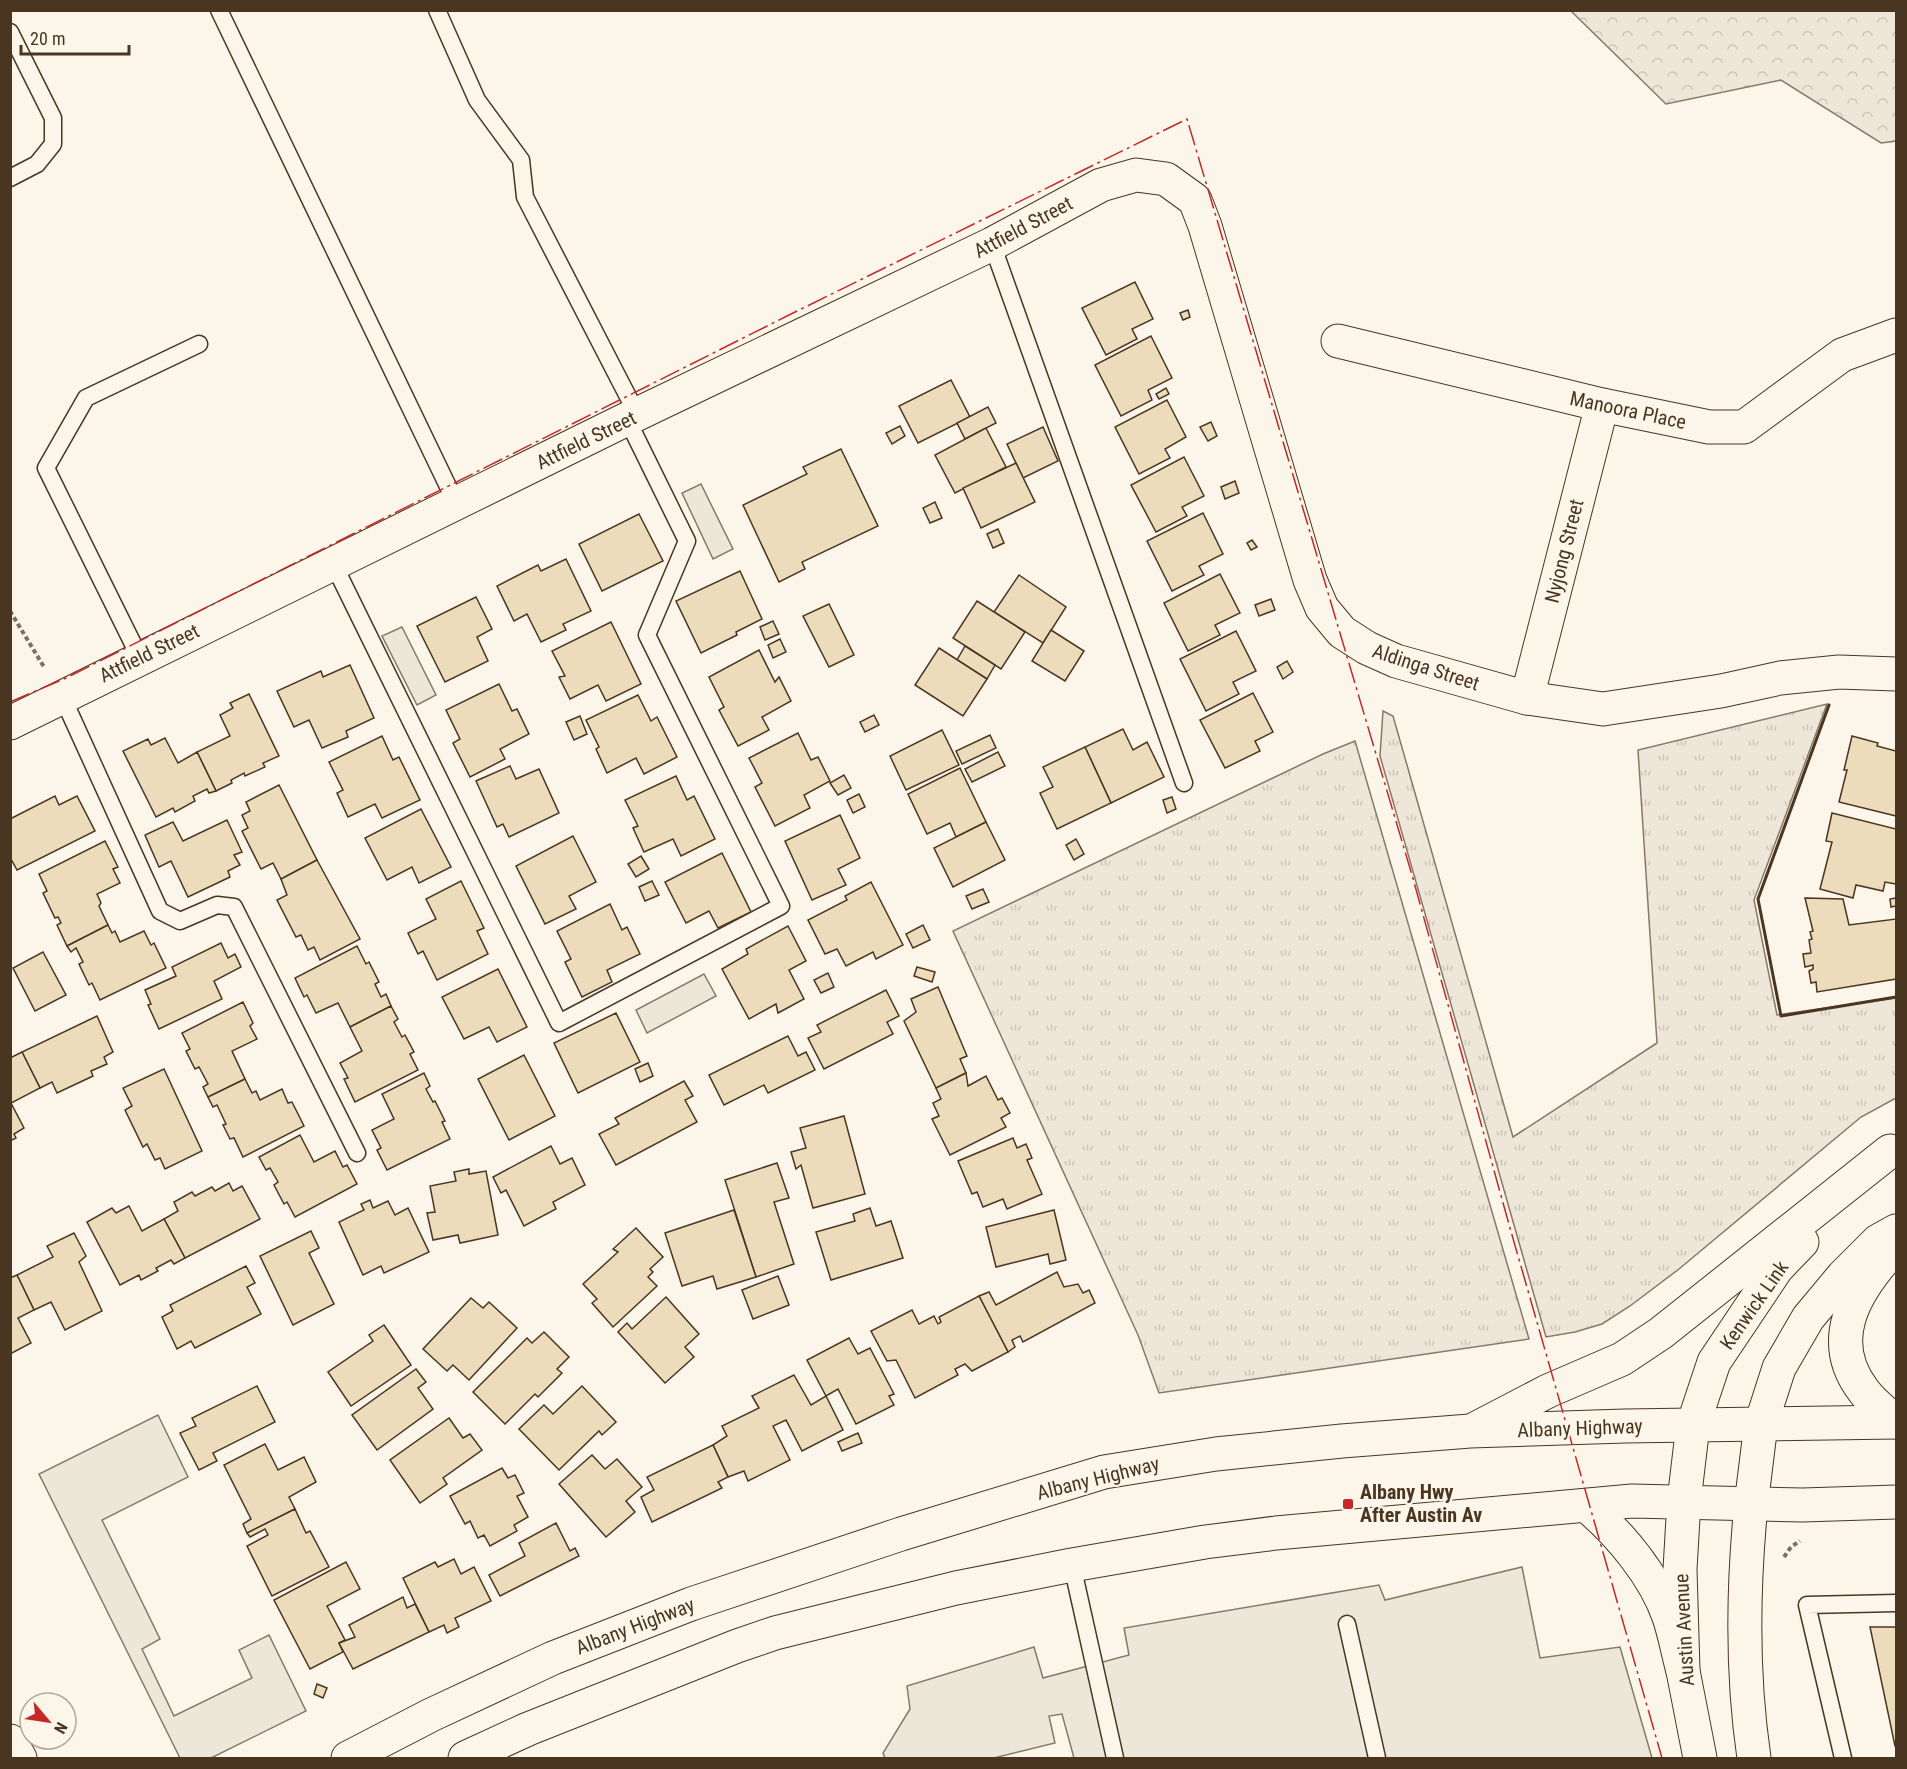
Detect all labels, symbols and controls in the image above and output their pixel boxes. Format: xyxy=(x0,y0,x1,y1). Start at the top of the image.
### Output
scale bar xyxy=(21,18,129,56)
text: 20 m xyxy=(30,28,65,49)
street label: Attfield Street xyxy=(970,191,1077,263)
street label: Manoora Place xyxy=(1568,386,1688,434)
street label: Attfield Street xyxy=(532,405,640,475)
street label: Nyjong Street xyxy=(1540,496,1589,605)
street label: Attfield Street xyxy=(95,618,203,688)
street label: Aldinga Street xyxy=(1369,638,1483,696)
street label: Kenwick Link xyxy=(1715,1256,1793,1354)
street label: Albany Highway xyxy=(1517,1414,1643,1442)
street label: Albany Highway xyxy=(1034,1451,1162,1505)
place label: Albany Hwy After Austin Av xyxy=(1360,1480,1482,1527)
marker: Albany Hwy After Austin Av xyxy=(1341,1497,1355,1511)
street label: Austin Avenue xyxy=(1669,1573,1699,1687)
street label: Albany Highway xyxy=(572,1592,698,1660)
north arrow xyxy=(18,1691,78,1751)
text: N xyxy=(50,1719,71,1737)

